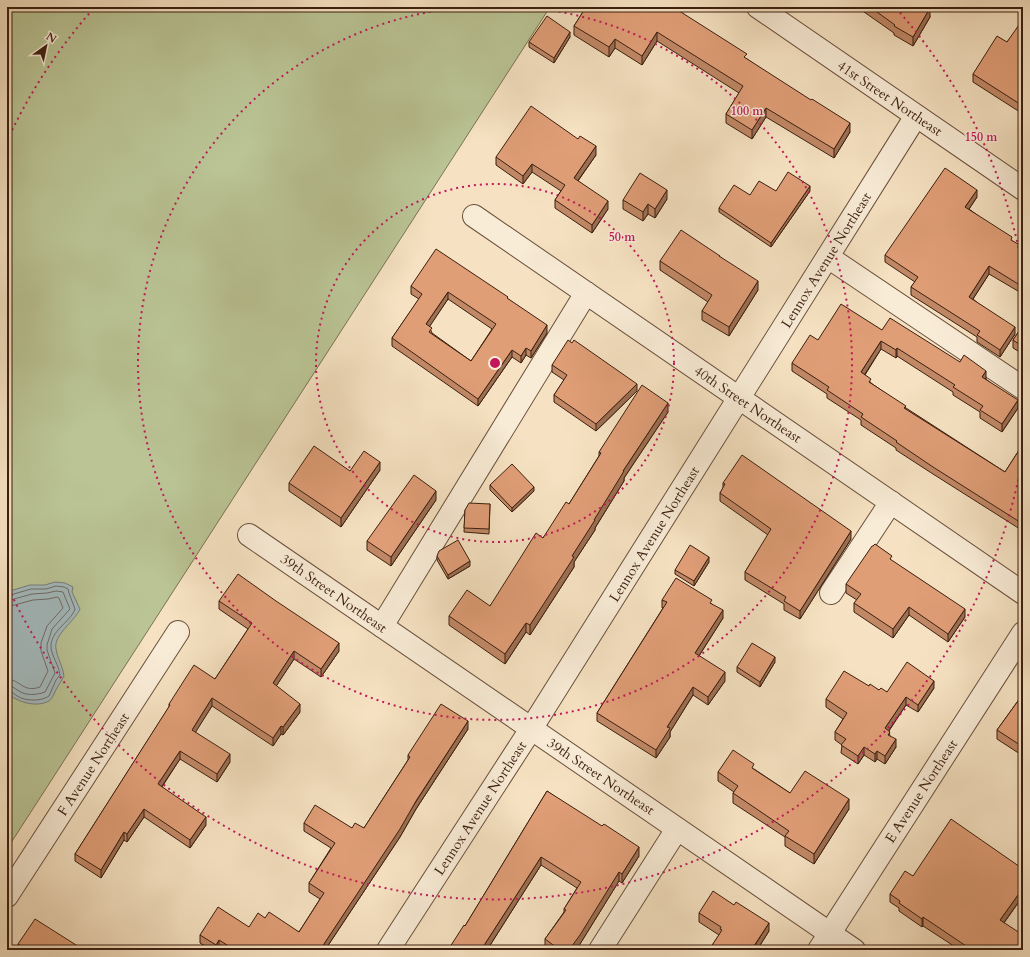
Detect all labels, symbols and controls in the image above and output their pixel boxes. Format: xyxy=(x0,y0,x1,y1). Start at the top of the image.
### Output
north arrow xyxy=(26,26,66,66)
text: N xyxy=(43,29,60,47)
street label: 41st Street Northeast xyxy=(833,56,946,141)
text: 100 m xyxy=(731,103,764,119)
text: 150 m xyxy=(965,129,998,145)
street label: Lennox Avenue Northeast xyxy=(777,188,876,332)
text: 50 m xyxy=(609,229,636,245)
centre of rings xyxy=(488,356,502,370)
street label: 40th Street Northeast xyxy=(690,361,806,448)
street label: Lennox Avenue Northeast xyxy=(605,462,704,606)
street label: 39th Street Northeast xyxy=(277,550,391,638)
street label: F Avenue Northeast xyxy=(53,709,134,819)
street label: 39th Street Northeast xyxy=(543,733,659,820)
street label: E Avenue Northeast xyxy=(881,735,962,847)
street label: Lennox Avenue Northeast xyxy=(430,737,531,879)

